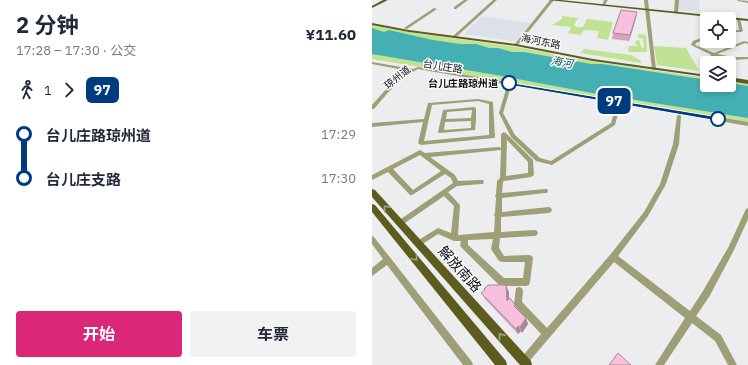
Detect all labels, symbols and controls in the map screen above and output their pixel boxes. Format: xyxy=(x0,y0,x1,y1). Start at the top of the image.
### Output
text: 2 分钟 xyxy=(16,10,78,39)
map controls xyxy=(700,12,736,92)
button: locate xyxy=(700,12,736,48)
text: ¥11.60 xyxy=(306,25,356,44)
street label: 海河东路 xyxy=(520,31,562,52)
text: 17:28 – 17:30 · 公交 xyxy=(16,42,136,59)
water label: 海河 xyxy=(550,53,576,71)
button: layers xyxy=(700,56,736,92)
street label: 台儿庄路 xyxy=(422,57,464,76)
street label: 琼州道 xyxy=(382,63,413,92)
marker: 台儿庄路琼州道 xyxy=(501,75,517,91)
place label: 台儿庄路琼州道 xyxy=(428,77,498,90)
icon: walk xyxy=(16,79,38,101)
icon: forward xyxy=(58,79,80,101)
text: 97 xyxy=(94,81,111,99)
text: 1 xyxy=(44,82,52,99)
line badge: 97 xyxy=(596,88,632,114)
text: 97 xyxy=(606,92,622,110)
unlabelled marker xyxy=(710,111,726,127)
text: 台儿庄路琼州道 xyxy=(46,126,151,145)
text: 17:29 xyxy=(321,126,356,143)
text: 台儿庄支路 xyxy=(46,170,121,189)
text: 17:30 xyxy=(321,170,356,187)
one-way arrow xyxy=(384,205,391,213)
street label: 解放南路 xyxy=(435,242,485,296)
one-way arrow xyxy=(411,254,418,261)
button: 开始 xyxy=(16,311,182,357)
button: 车票 xyxy=(190,311,356,357)
one-way arrow xyxy=(499,333,506,341)

